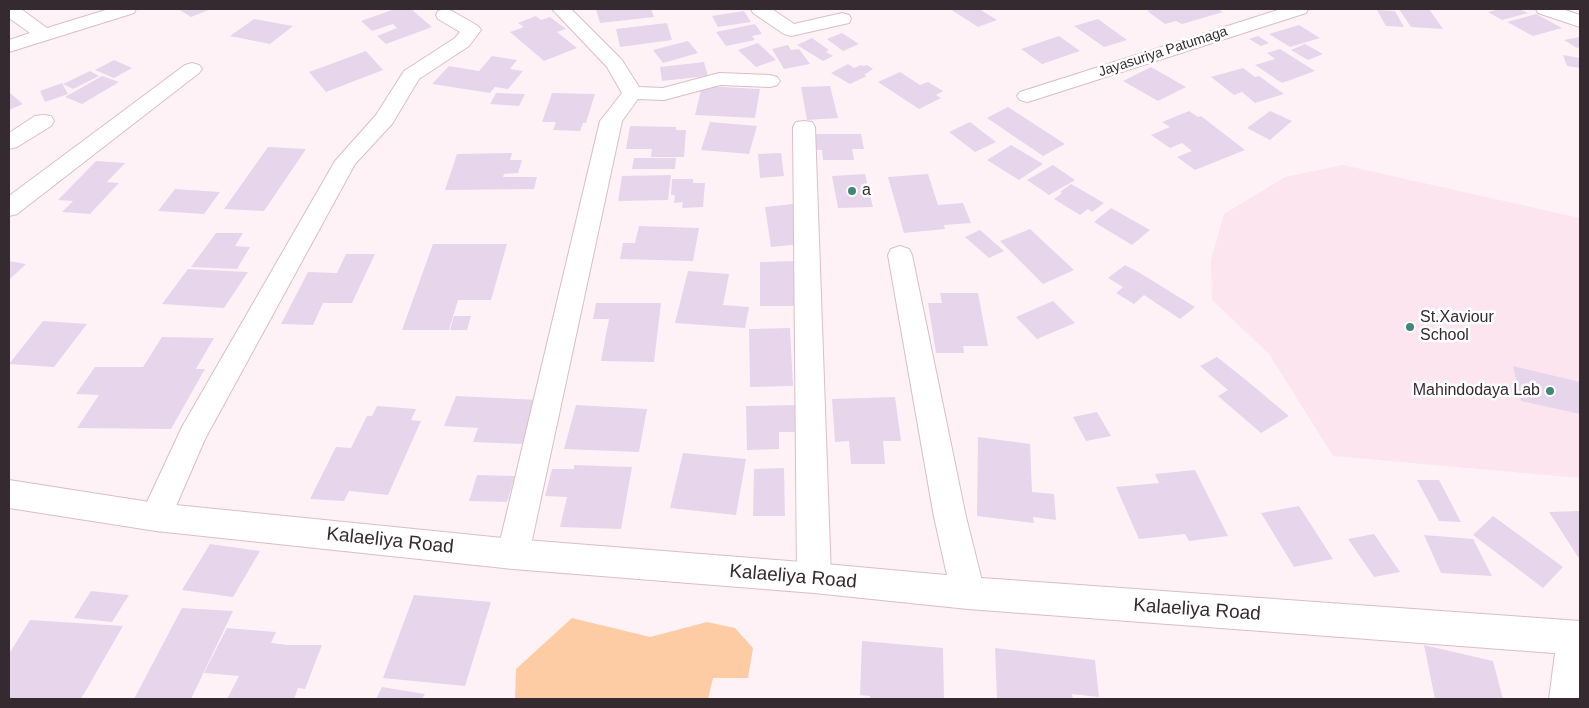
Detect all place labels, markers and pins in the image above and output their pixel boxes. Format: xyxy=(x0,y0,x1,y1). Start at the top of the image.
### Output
place label: a xyxy=(862,181,871,201)
marker: a xyxy=(846,185,858,197)
place label: St.Xaviour School xyxy=(1420,308,1494,346)
marker: St.Xaviour School xyxy=(1404,321,1416,333)
place label: Mahindodaya Lab xyxy=(1413,381,1540,401)
marker: Mahindodaya Lab xyxy=(1544,385,1556,397)

